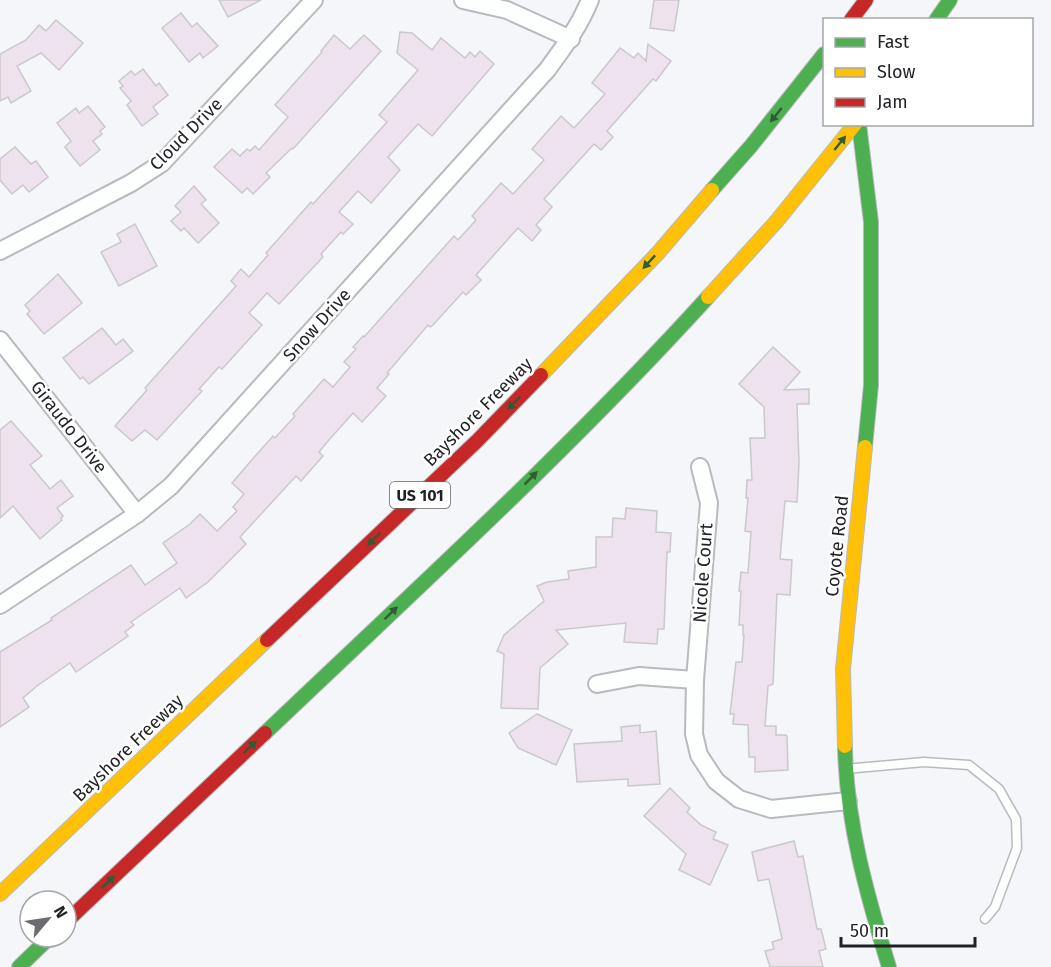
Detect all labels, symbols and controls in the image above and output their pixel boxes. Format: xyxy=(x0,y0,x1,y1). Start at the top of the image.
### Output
legend xyxy=(823,18,1033,126)
text: Fast xyxy=(877,31,910,53)
text: Slow xyxy=(877,61,916,83)
text: Jam xyxy=(877,91,908,113)
street label: Cloud Drive xyxy=(145,93,227,175)
one-way arrow xyxy=(771,107,783,122)
one-way arrow xyxy=(834,135,847,151)
one-way arrow xyxy=(642,255,656,270)
street label: Snow Drive xyxy=(278,284,356,366)
street label: Bayshore Freeway xyxy=(419,353,537,471)
street label: Giraudo Drive xyxy=(26,376,112,478)
one-way arrow xyxy=(507,395,521,410)
one-way arrow xyxy=(524,471,538,485)
road number: US 101 xyxy=(390,482,450,508)
street label: Coyote Road xyxy=(821,494,853,598)
street label: Nicole Court xyxy=(689,522,717,624)
one-way arrow xyxy=(368,531,382,545)
one-way arrow xyxy=(383,607,398,620)
street label: Bayshore Freeway xyxy=(68,690,188,806)
one-way arrow xyxy=(242,740,257,754)
one-way arrow xyxy=(101,875,115,889)
north arrow xyxy=(18,889,78,949)
text: N xyxy=(50,903,72,921)
scale bar xyxy=(841,910,974,948)
text: 50 m xyxy=(850,920,889,942)

